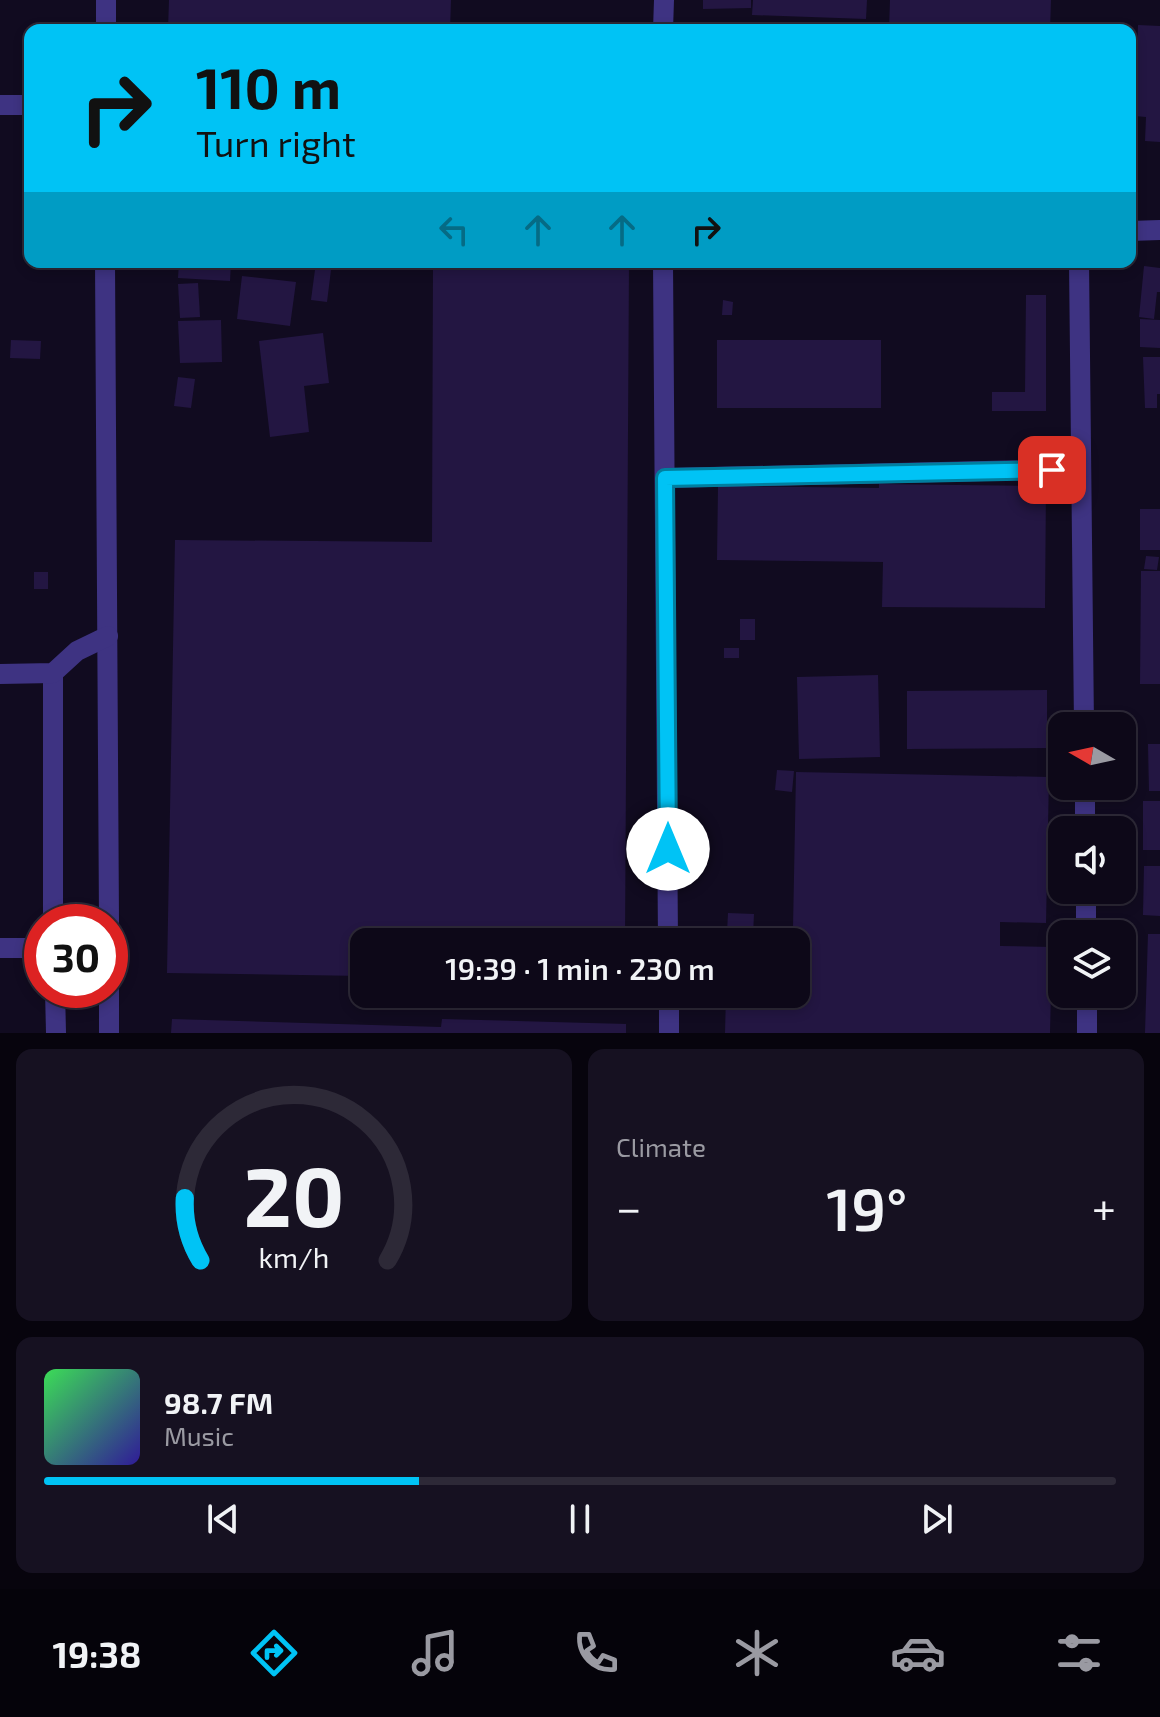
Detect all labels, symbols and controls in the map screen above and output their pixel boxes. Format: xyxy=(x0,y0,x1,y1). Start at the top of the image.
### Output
text: 110 m xyxy=(196,53,341,120)
icon: right xyxy=(64,56,168,160)
text: Turn right xyxy=(196,121,356,164)
icon: left xyxy=(432,208,476,252)
icon: ahead xyxy=(516,208,560,252)
icon: ahead xyxy=(600,208,644,252)
icon: right xyxy=(684,208,728,252)
pin xyxy=(1018,436,1086,504)
icon: arrive xyxy=(1030,448,1074,492)
north arrow xyxy=(1048,712,1136,800)
map controls xyxy=(1048,712,1136,1008)
position arrow xyxy=(626,807,710,891)
button: sound xyxy=(1048,816,1136,904)
speed limit sign: 30 xyxy=(24,904,128,1008)
button: layers xyxy=(1048,920,1136,1008)
text: 19:39 · 1 min · 230 m xyxy=(445,950,715,986)
text: Climate xyxy=(616,1131,706,1162)
text: 20 xyxy=(244,1144,344,1244)
text: 19° xyxy=(826,1171,907,1243)
text: − xyxy=(616,1180,642,1233)
text: + xyxy=(1092,1180,1116,1233)
text: km/h xyxy=(259,1239,329,1274)
text: 98.7 FM xyxy=(164,1384,273,1420)
text: Music xyxy=(164,1420,234,1451)
icon: previous xyxy=(201,1497,245,1541)
icon: pause xyxy=(558,1497,602,1541)
icon: next xyxy=(915,1497,959,1541)
icon: directions xyxy=(246,1625,302,1681)
icon: music xyxy=(407,1625,463,1681)
icon: phone xyxy=(568,1625,624,1681)
icon: climate xyxy=(729,1625,785,1681)
icon: car xyxy=(890,1625,946,1681)
icon: filters xyxy=(1051,1625,1107,1681)
text: 19:38 xyxy=(53,1632,141,1675)

